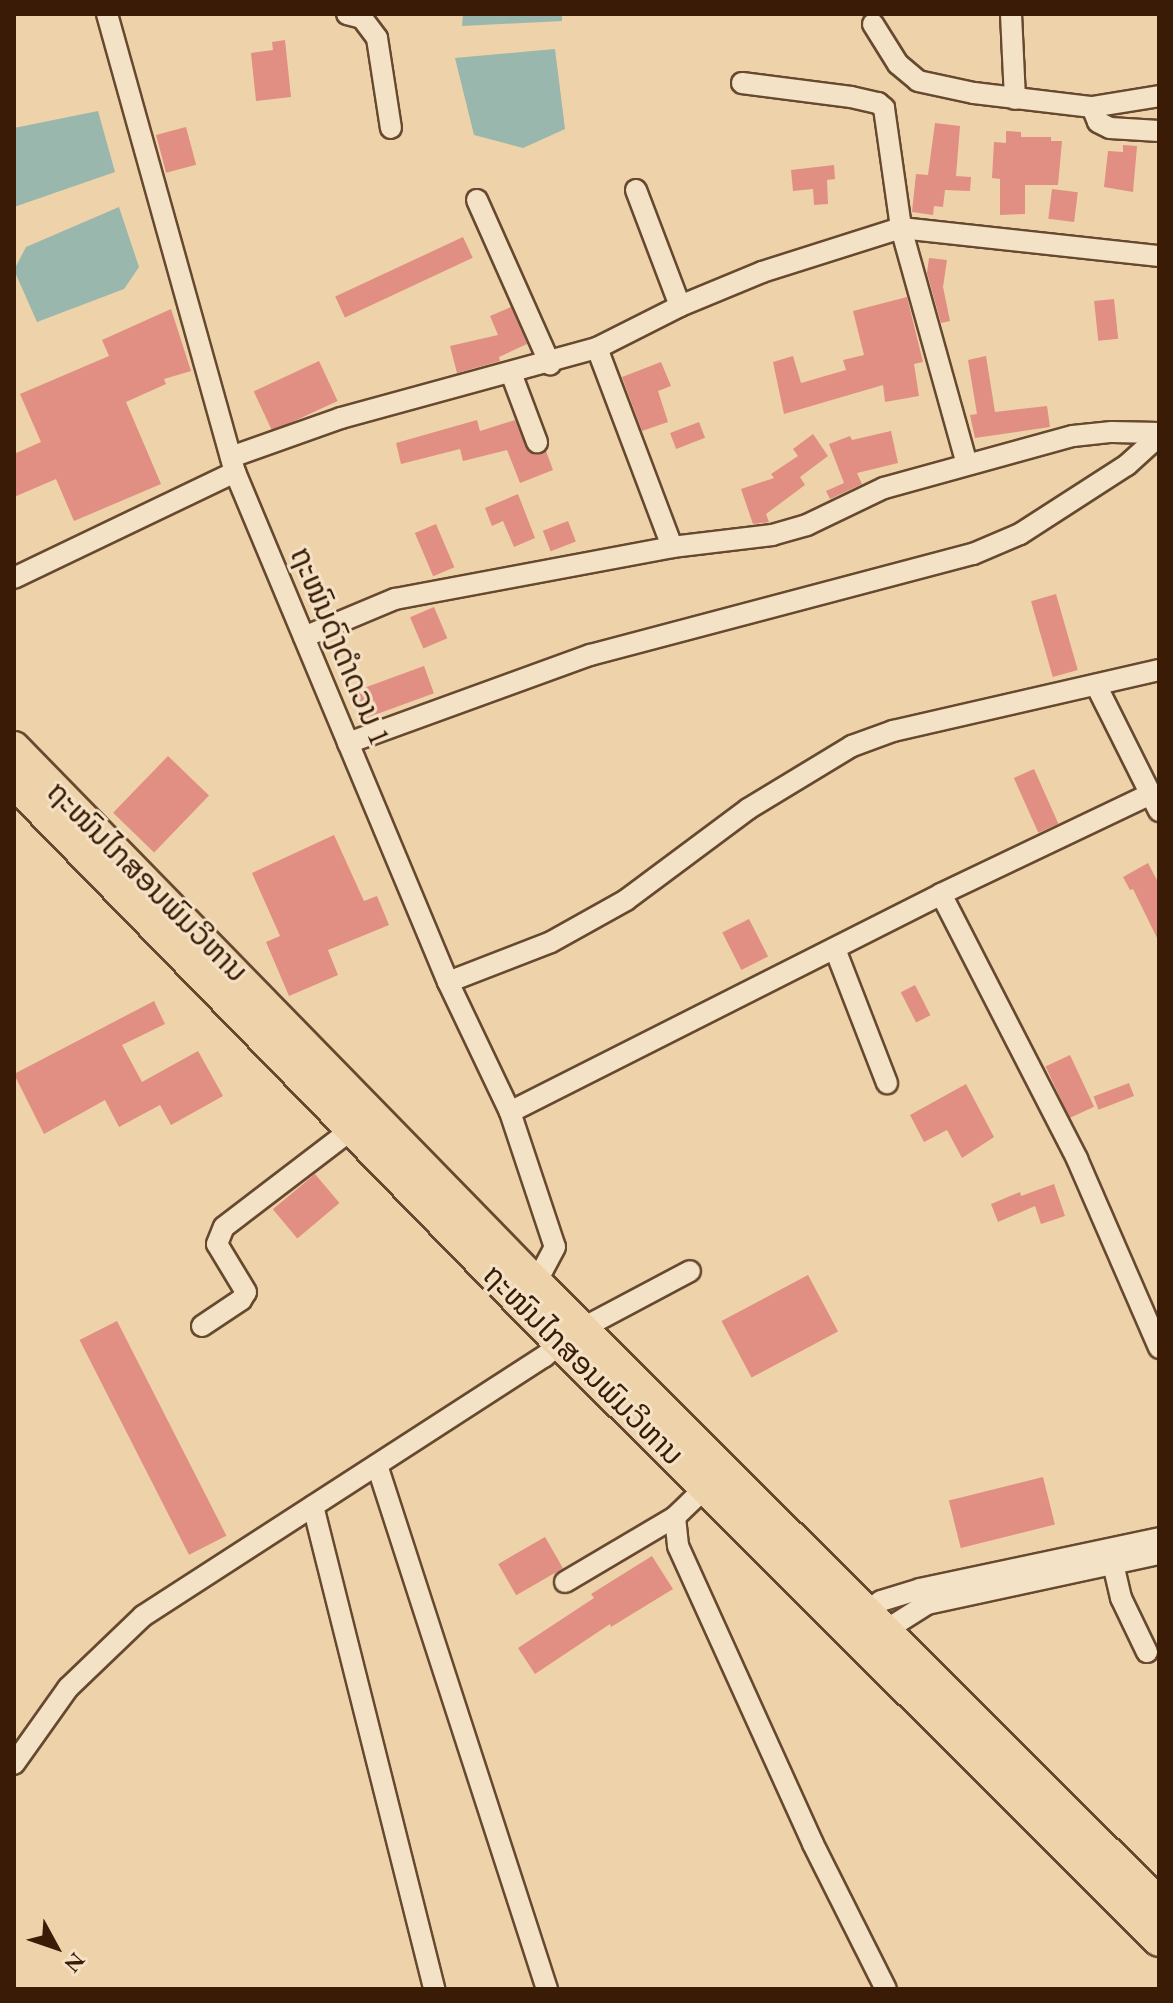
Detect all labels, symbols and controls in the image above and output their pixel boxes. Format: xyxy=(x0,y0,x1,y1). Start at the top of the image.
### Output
street label: ຖະໜົນດົງດຳດວນ 1 xyxy=(282,542,398,750)
street label: ຖະໜົນໄກສອນພົມວິຫານ xyxy=(39,774,255,990)
street label: ຖະໜົນໄກສອນພົມວິຫານ xyxy=(475,1257,691,1473)
north arrow xyxy=(16,1907,96,1987)
text: N xyxy=(58,1947,92,1979)

